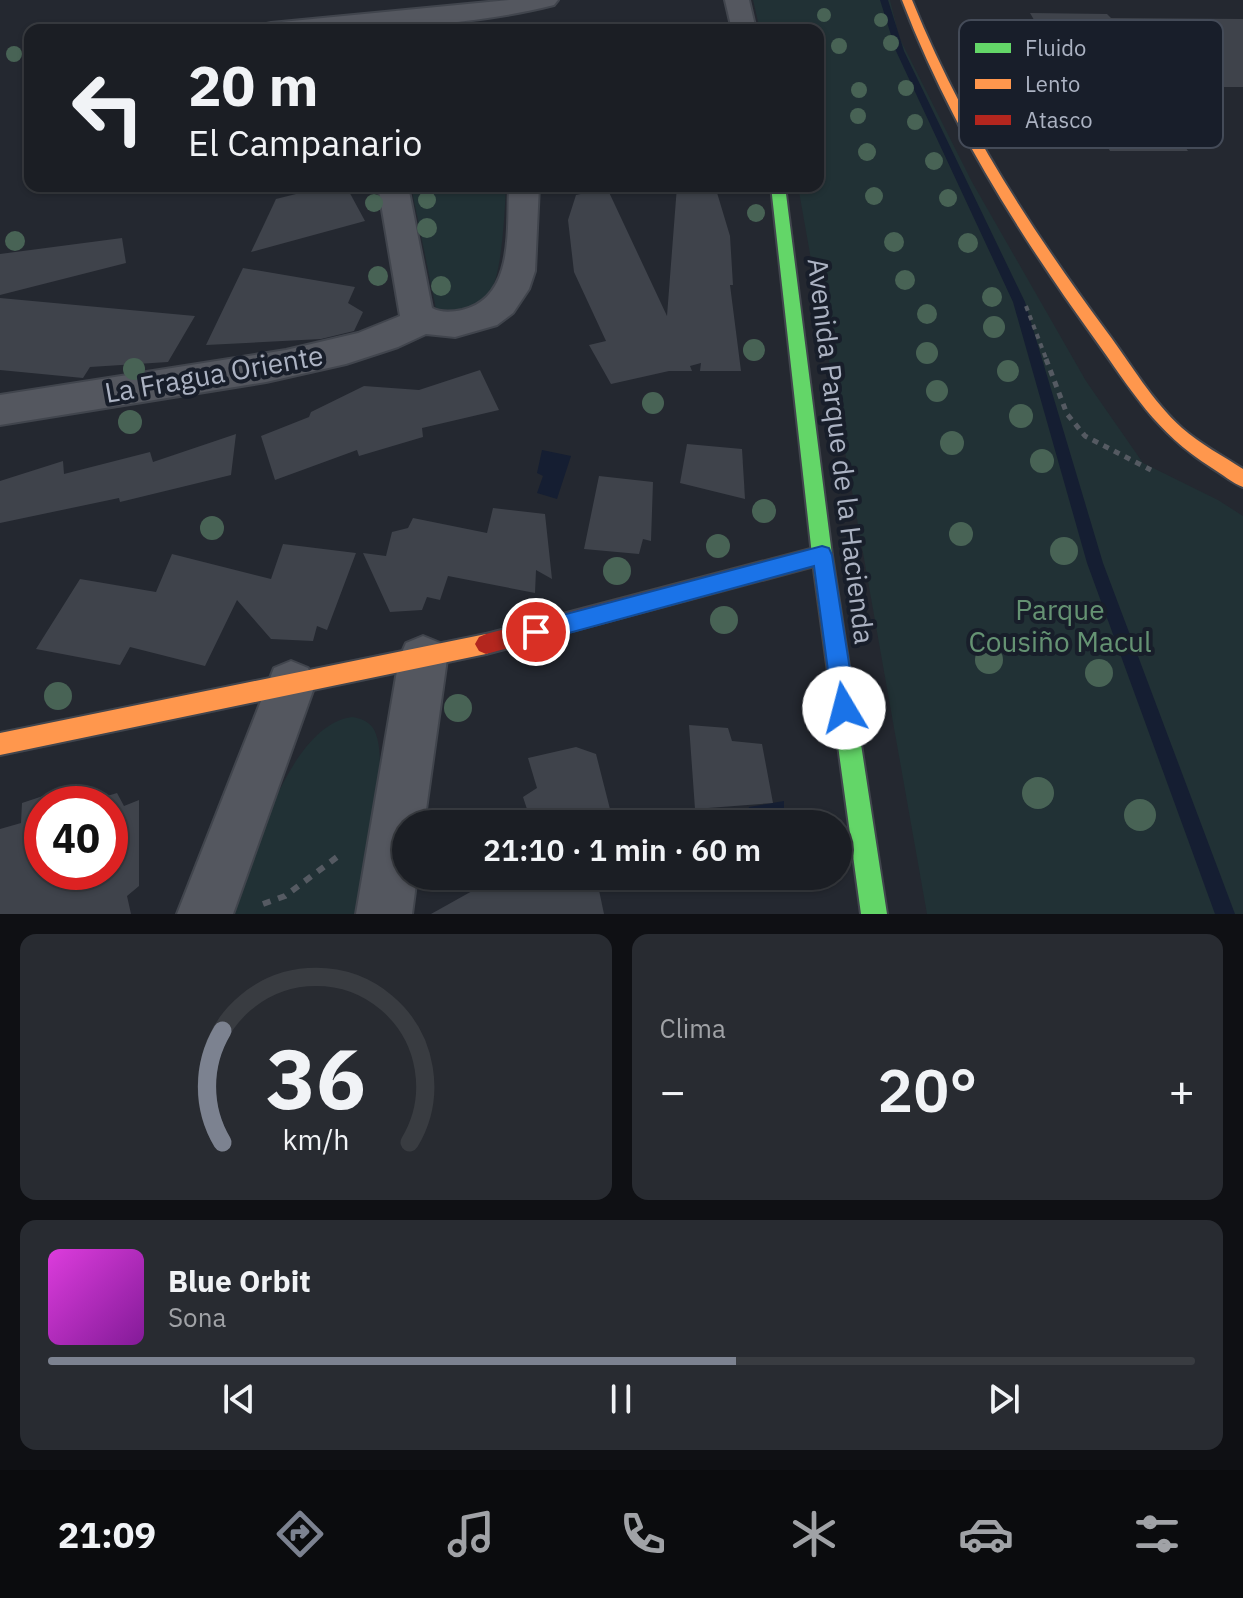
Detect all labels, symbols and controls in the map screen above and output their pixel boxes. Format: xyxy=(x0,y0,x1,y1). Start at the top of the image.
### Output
legend xyxy=(959,20,1223,148)
text: Fluido xyxy=(1025,33,1086,62)
text: 20 m xyxy=(188,49,318,121)
icon: left xyxy=(56,56,160,160)
text: Lento xyxy=(1025,69,1080,98)
text: Atasco xyxy=(1025,105,1092,134)
text: El Campanario xyxy=(188,119,422,166)
street label: Avenida Parque de la Hacienda xyxy=(799,256,884,646)
street label: La Fragua Oriente xyxy=(102,336,326,411)
park label: Parque Cousiño Macul xyxy=(968,591,1152,660)
pin xyxy=(502,598,570,666)
icon: arrive xyxy=(514,610,558,654)
position arrow xyxy=(802,666,886,750)
speed limit sign: 40 xyxy=(24,786,128,890)
text: 21:10 · 1 min · 60 m xyxy=(483,830,761,869)
text: Clima xyxy=(660,1011,726,1045)
text: 36 xyxy=(266,1024,366,1132)
text: 20° xyxy=(877,1050,977,1129)
text: − xyxy=(660,1062,686,1119)
text: + xyxy=(1169,1062,1195,1119)
text: km/h xyxy=(282,1121,349,1158)
text: Blue Orbit xyxy=(168,1261,311,1300)
text: Sona xyxy=(168,1300,226,1334)
icon: previous xyxy=(217,1377,261,1421)
icon: pause xyxy=(599,1377,643,1421)
icon: next xyxy=(982,1377,1026,1421)
icon: directions xyxy=(272,1506,328,1562)
icon: music xyxy=(443,1506,499,1562)
icon: phone xyxy=(615,1506,671,1562)
icon: climate xyxy=(786,1506,842,1562)
icon: car xyxy=(958,1506,1014,1562)
icon: filters xyxy=(1129,1506,1185,1562)
text: 21:09 xyxy=(58,1511,156,1558)

